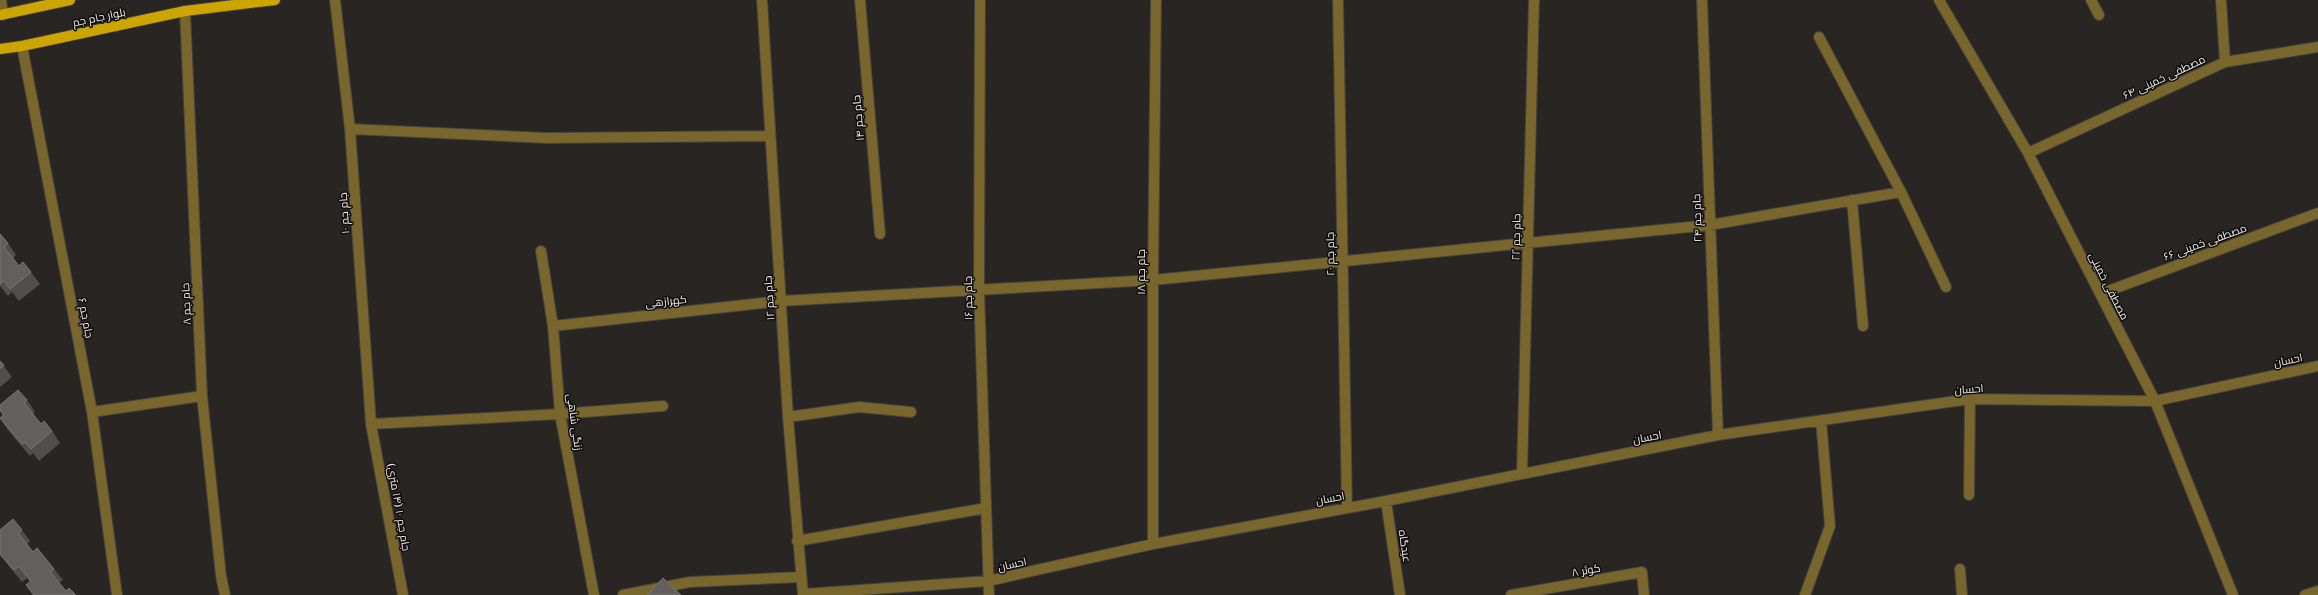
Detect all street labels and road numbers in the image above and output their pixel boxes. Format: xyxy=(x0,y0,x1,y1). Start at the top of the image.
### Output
street label: بلوار جام جم xyxy=(71,4,127,30)
street label: مصطفی خمینی ۶۴ xyxy=(2120,51,2207,102)
street label: جام جم ۱۴ xyxy=(848,94,868,142)
street label: جام جم ۱۰ xyxy=(335,192,353,234)
street label: جام جم ۲۴ xyxy=(1688,194,1706,242)
street label: جام جم ۲۲ xyxy=(1508,213,1524,261)
street label: مصطفی خمینی ۶۶ xyxy=(2161,220,2248,264)
street label: جام جم ۲۰ xyxy=(1322,232,1338,276)
street label: جام جم ۱۸ xyxy=(1133,249,1149,295)
street label: مصطفی خمینی xyxy=(2086,249,2133,322)
street label: جام جم ۱۲ xyxy=(759,275,779,321)
street label: جام جم ۱۶ xyxy=(960,276,976,320)
street label: جام جم ۸ xyxy=(177,283,195,325)
street label: کهرازهی xyxy=(644,291,688,310)
street label: جام جم ۶ xyxy=(74,297,98,339)
street label: احسان xyxy=(2272,349,2304,370)
street label: احسان xyxy=(1954,380,1984,397)
street label: زنگی شاهی xyxy=(564,393,587,451)
street label: احسان xyxy=(1631,426,1663,447)
street label: جام جم ۱۰ (۱۴ متری) xyxy=(383,462,415,552)
street label: احسان xyxy=(1314,487,1346,508)
street label: عیدگاه xyxy=(1396,529,1415,563)
street label: احسان xyxy=(996,553,1028,574)
street label: کوثر ۸ xyxy=(1570,560,1602,579)

